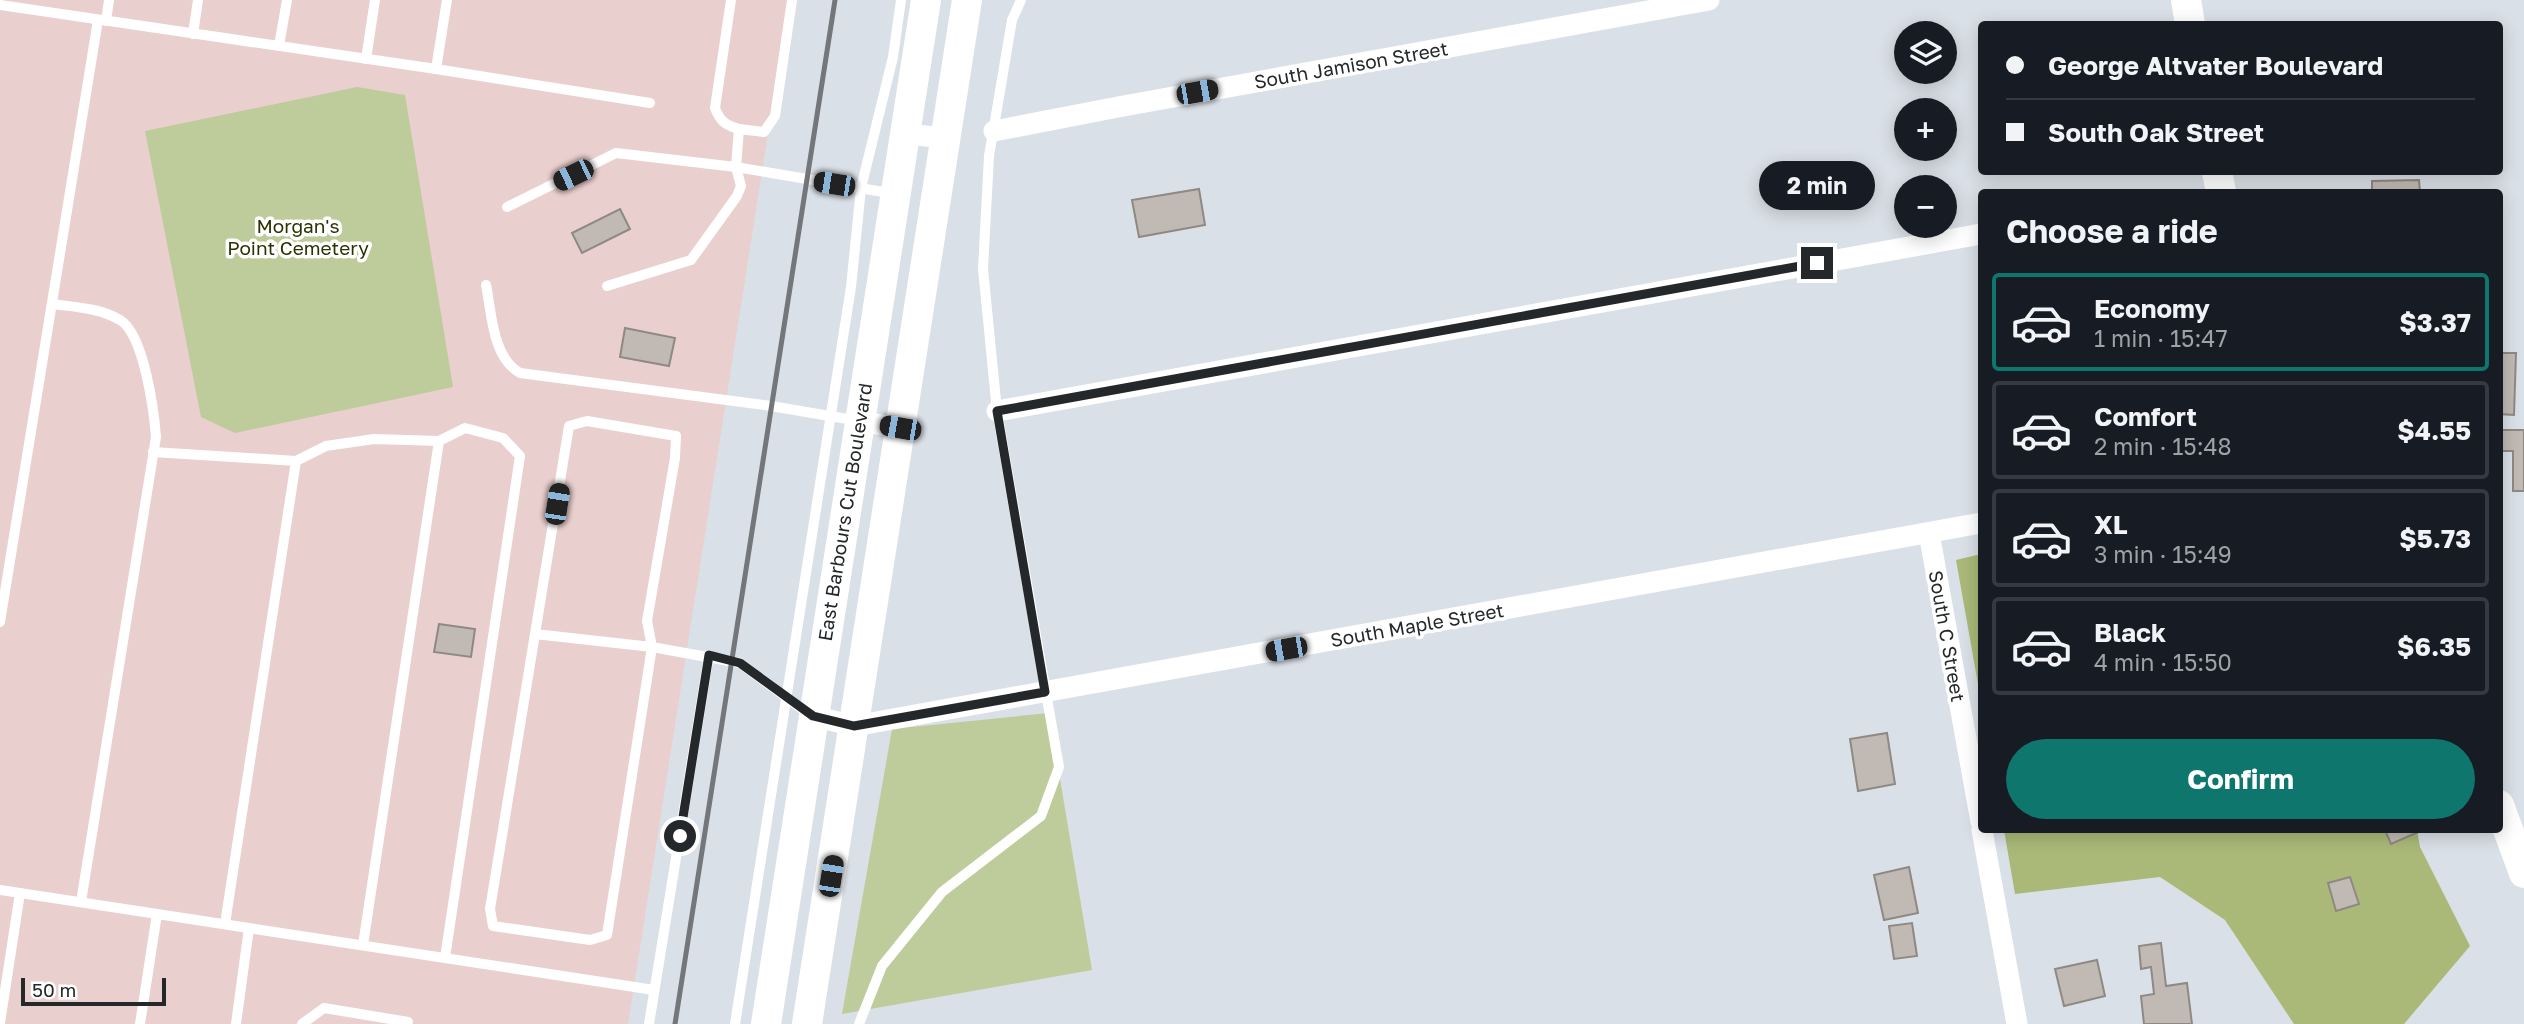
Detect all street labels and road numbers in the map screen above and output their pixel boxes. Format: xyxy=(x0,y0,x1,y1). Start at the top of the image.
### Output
street label: South Jamison Street xyxy=(1252,36,1450,93)
street label: East Barbours Cut Boulevard xyxy=(813,381,876,643)
street label: South C Street xyxy=(1925,568,1970,703)
street label: South Maple Street xyxy=(1328,598,1505,651)

